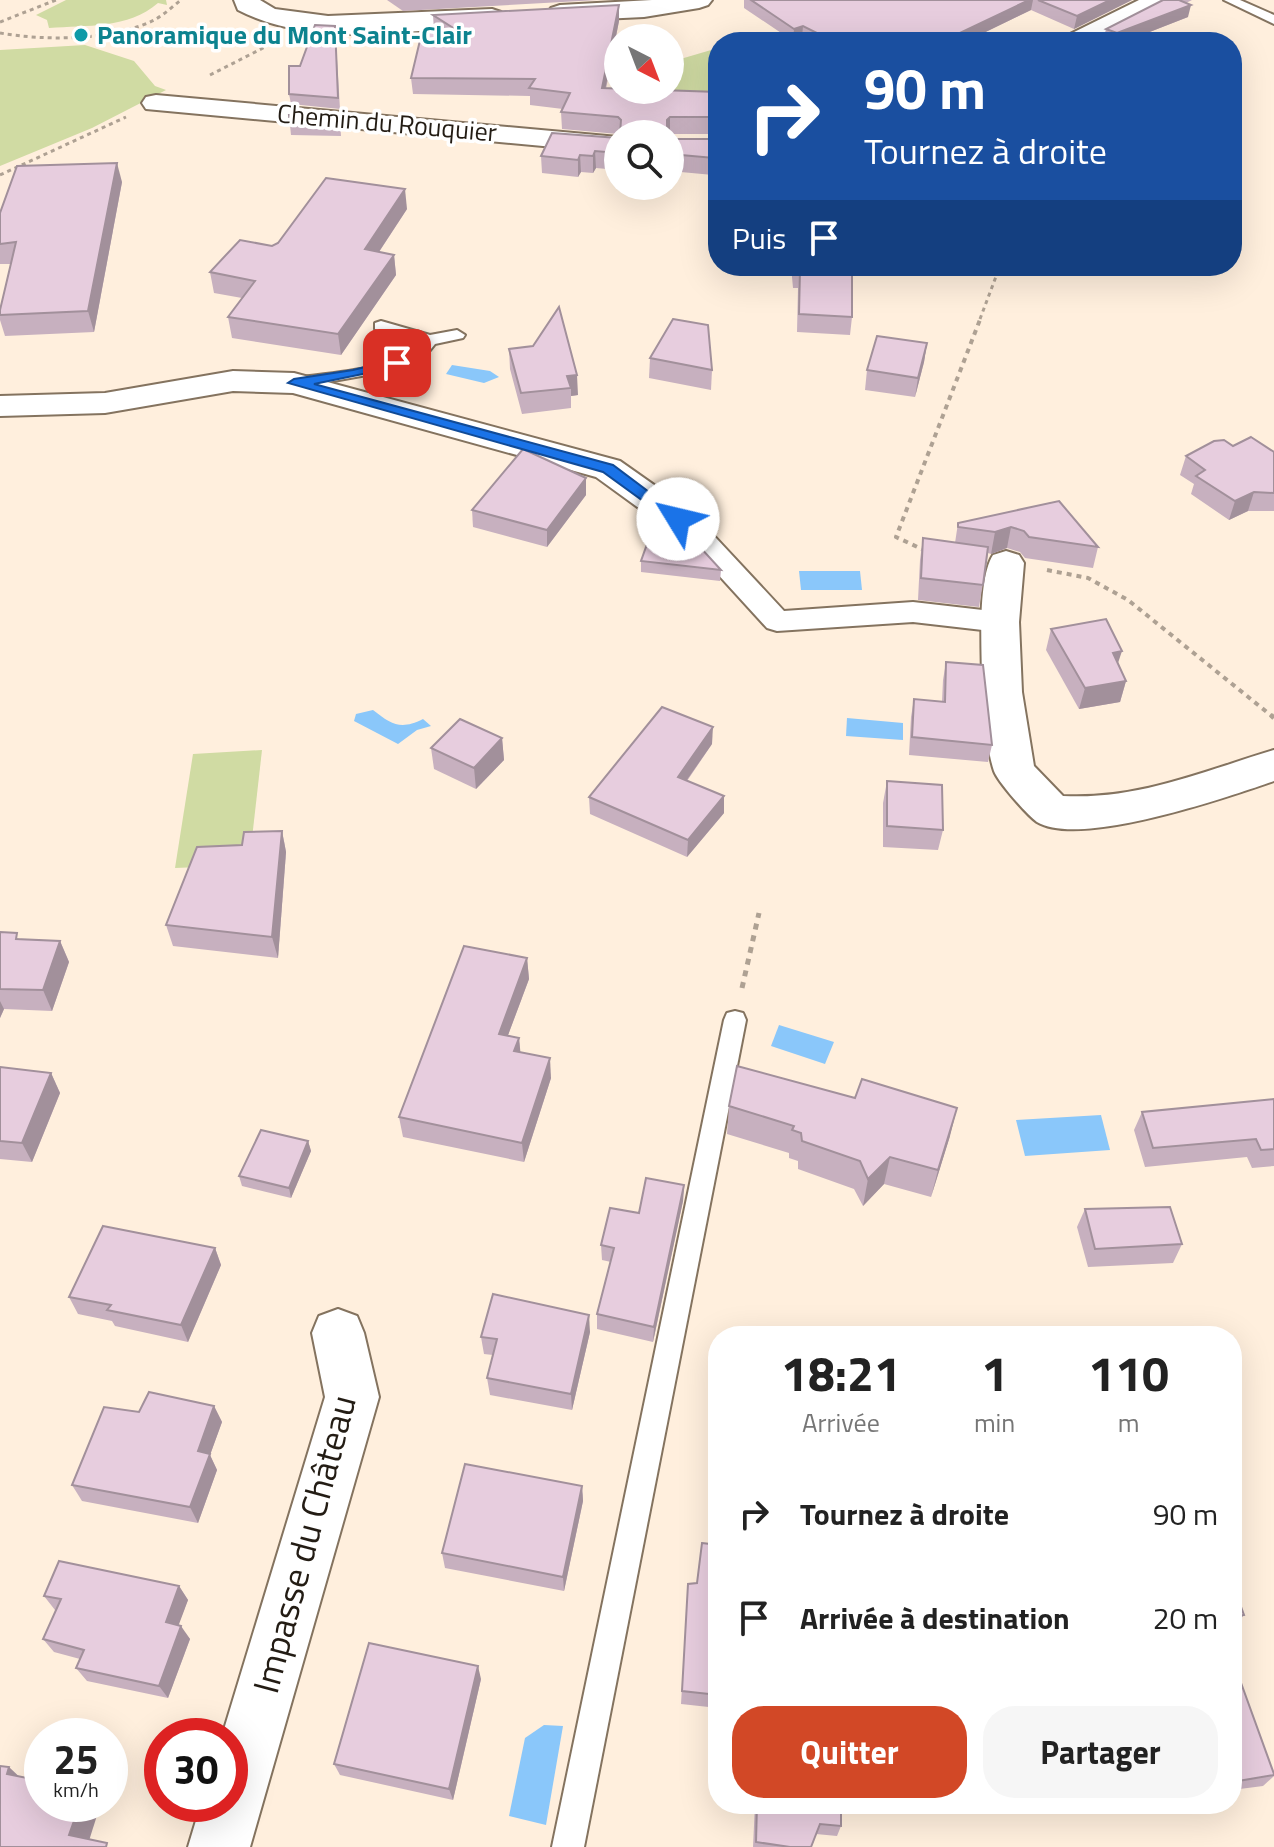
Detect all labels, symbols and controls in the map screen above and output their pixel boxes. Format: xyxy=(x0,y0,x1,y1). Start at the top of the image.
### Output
place label: Panoramique du Mont Saint-Clair xyxy=(97,15,472,54)
north arrow xyxy=(604,24,684,104)
map controls xyxy=(604,24,684,200)
marker: Panoramique du Mont Saint-Clair xyxy=(72,26,90,44)
text: 90 m xyxy=(864,46,986,131)
icon: right xyxy=(732,64,836,168)
street label: Chemin du Rouquier xyxy=(276,93,498,152)
button: search xyxy=(604,120,684,200)
text: Tournez à droite xyxy=(864,123,1107,178)
text: Puis xyxy=(732,215,786,261)
icon: arrive xyxy=(802,216,846,260)
pin xyxy=(363,329,431,397)
icon: arrive xyxy=(375,341,419,385)
position arrow xyxy=(636,477,720,561)
text: 18:21 xyxy=(781,1337,901,1410)
text: 1 xyxy=(981,1337,1008,1410)
text: 110 xyxy=(1088,1337,1169,1410)
street label: Impasse du Château xyxy=(237,1389,370,1699)
text: Arrivée xyxy=(802,1403,880,1442)
text: min xyxy=(974,1403,1015,1442)
text: m xyxy=(1118,1403,1140,1442)
text: Tournez à droite xyxy=(800,1491,1009,1537)
text: 90 m xyxy=(1153,1491,1218,1537)
icon: right xyxy=(732,1492,776,1536)
text: Arrivée à destination xyxy=(800,1595,1070,1641)
text: 20 m xyxy=(1153,1595,1218,1641)
icon: arrive xyxy=(732,1596,776,1640)
button: Quitter xyxy=(732,1706,967,1798)
button: Partager xyxy=(983,1706,1218,1798)
speed limit sign: 30 xyxy=(144,1718,248,1822)
text: 25 xyxy=(54,1729,98,1790)
text: km/h xyxy=(53,1774,99,1805)

